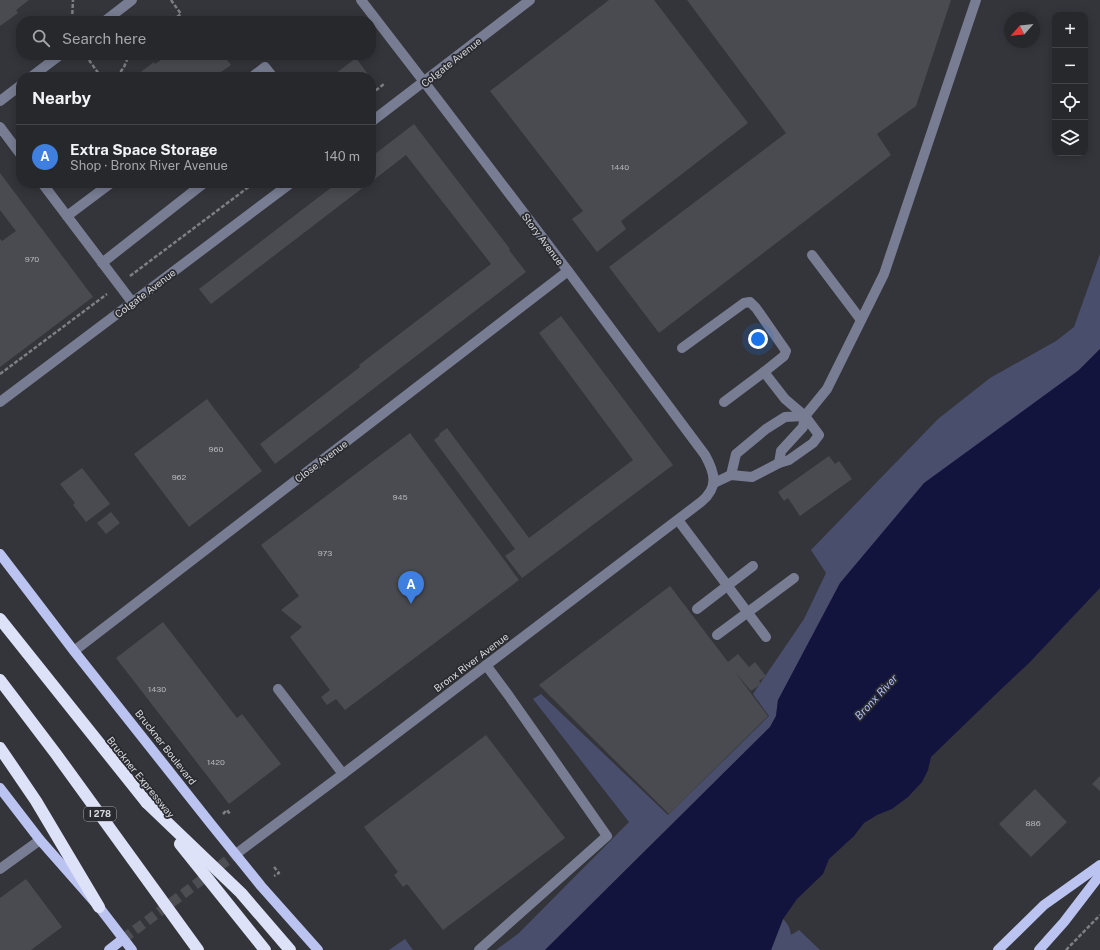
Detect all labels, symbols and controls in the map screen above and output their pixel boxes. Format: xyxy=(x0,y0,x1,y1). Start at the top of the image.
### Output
north arrow xyxy=(1004,12,1040,48)
map controls xyxy=(1052,12,1088,156)
button: + xyxy=(1052,12,1088,48)
search box xyxy=(16,16,376,60)
icon: search xyxy=(30,27,52,49)
text: Search here xyxy=(62,30,146,47)
street label: Colgate Avenue xyxy=(418,35,484,89)
button: − xyxy=(1052,48,1088,84)
button: locate xyxy=(1052,84,1088,120)
text: Nearby xyxy=(32,88,91,108)
button: layers xyxy=(1052,120,1088,156)
text: Extra Space Storage xyxy=(70,141,218,158)
text: A xyxy=(40,149,50,164)
text: 140 m xyxy=(324,149,360,164)
text: Shop · Bronx River Avenue xyxy=(70,158,228,173)
house number: 1440 xyxy=(611,162,629,172)
street label: Story Avenue xyxy=(520,211,567,268)
house number: 970 xyxy=(25,254,39,264)
street label: Colgate Avenue xyxy=(112,266,178,320)
your location xyxy=(748,329,768,349)
street label: Close Avenue xyxy=(292,437,350,485)
house number: 960 xyxy=(209,444,223,454)
house number: 962 xyxy=(172,472,187,482)
house number: 945 xyxy=(392,492,408,502)
house number: 973 xyxy=(318,548,332,558)
pin: A xyxy=(398,571,424,604)
street label: Bronx River Avenue xyxy=(431,630,511,694)
water label: Bronx River xyxy=(852,671,900,722)
house number: 1430 xyxy=(148,684,166,694)
street label: Bruckner Boulevard xyxy=(133,707,199,787)
street label: Bruckner Expressway xyxy=(105,734,178,820)
house number: 1420 xyxy=(207,757,225,767)
road number: I 278 xyxy=(84,807,116,821)
house number: 886 xyxy=(1025,818,1041,828)

